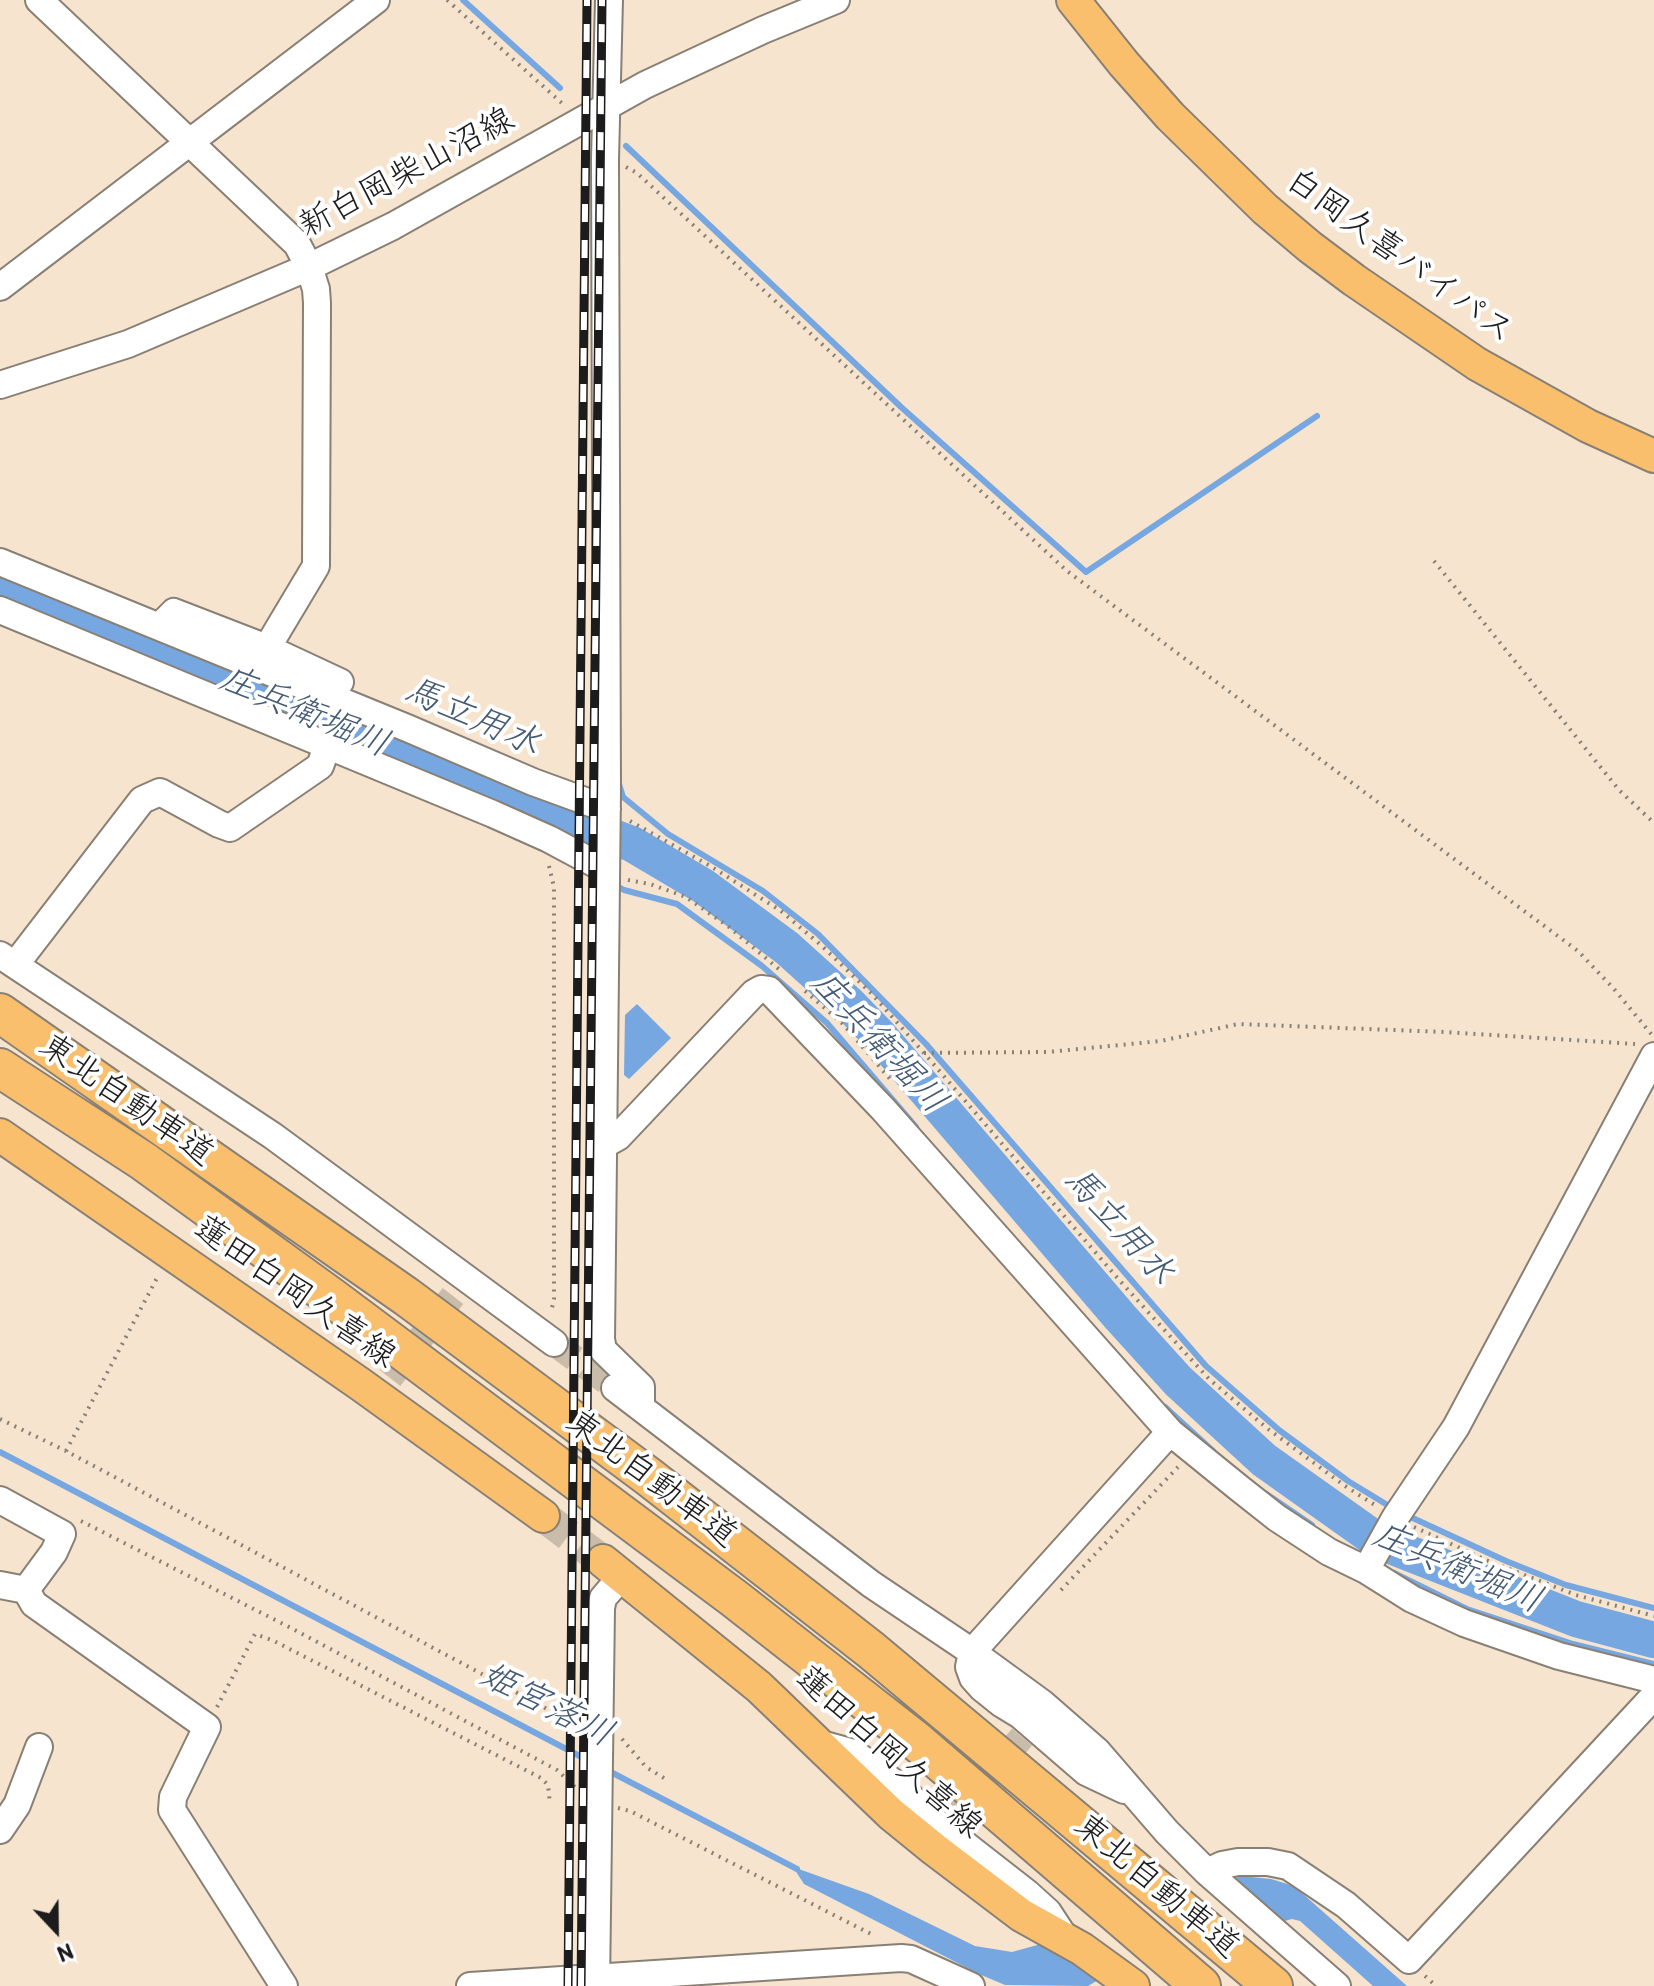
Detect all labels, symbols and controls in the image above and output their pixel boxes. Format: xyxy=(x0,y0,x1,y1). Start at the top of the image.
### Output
street label: 新白岡柴山沼線 xyxy=(292,100,522,248)
street label: 白岡久喜バイパス xyxy=(1277,161,1521,353)
water label: 庄兵衛堀川 xyxy=(213,658,395,768)
water label: 馬立用水 xyxy=(397,669,547,767)
water label: 庄兵衛堀川 xyxy=(801,962,955,1124)
street label: 東北自動車道 xyxy=(31,1026,221,1176)
water label: 馬立用水 xyxy=(1054,1159,1182,1295)
street label: 蓮田白岡久喜線 xyxy=(185,1208,403,1378)
street label: 東北自動車道 xyxy=(557,1402,745,1558)
water label: 庄兵衛堀川 xyxy=(1366,1514,1548,1624)
water label: 姫宮落川 xyxy=(472,1654,620,1758)
street label: 蓮田白岡久喜線 xyxy=(786,1658,990,1848)
street label: 東北自動車道 xyxy=(1065,1806,1247,1968)
north arrow xyxy=(16,1890,96,1970)
text: N xyxy=(53,1937,77,1968)

